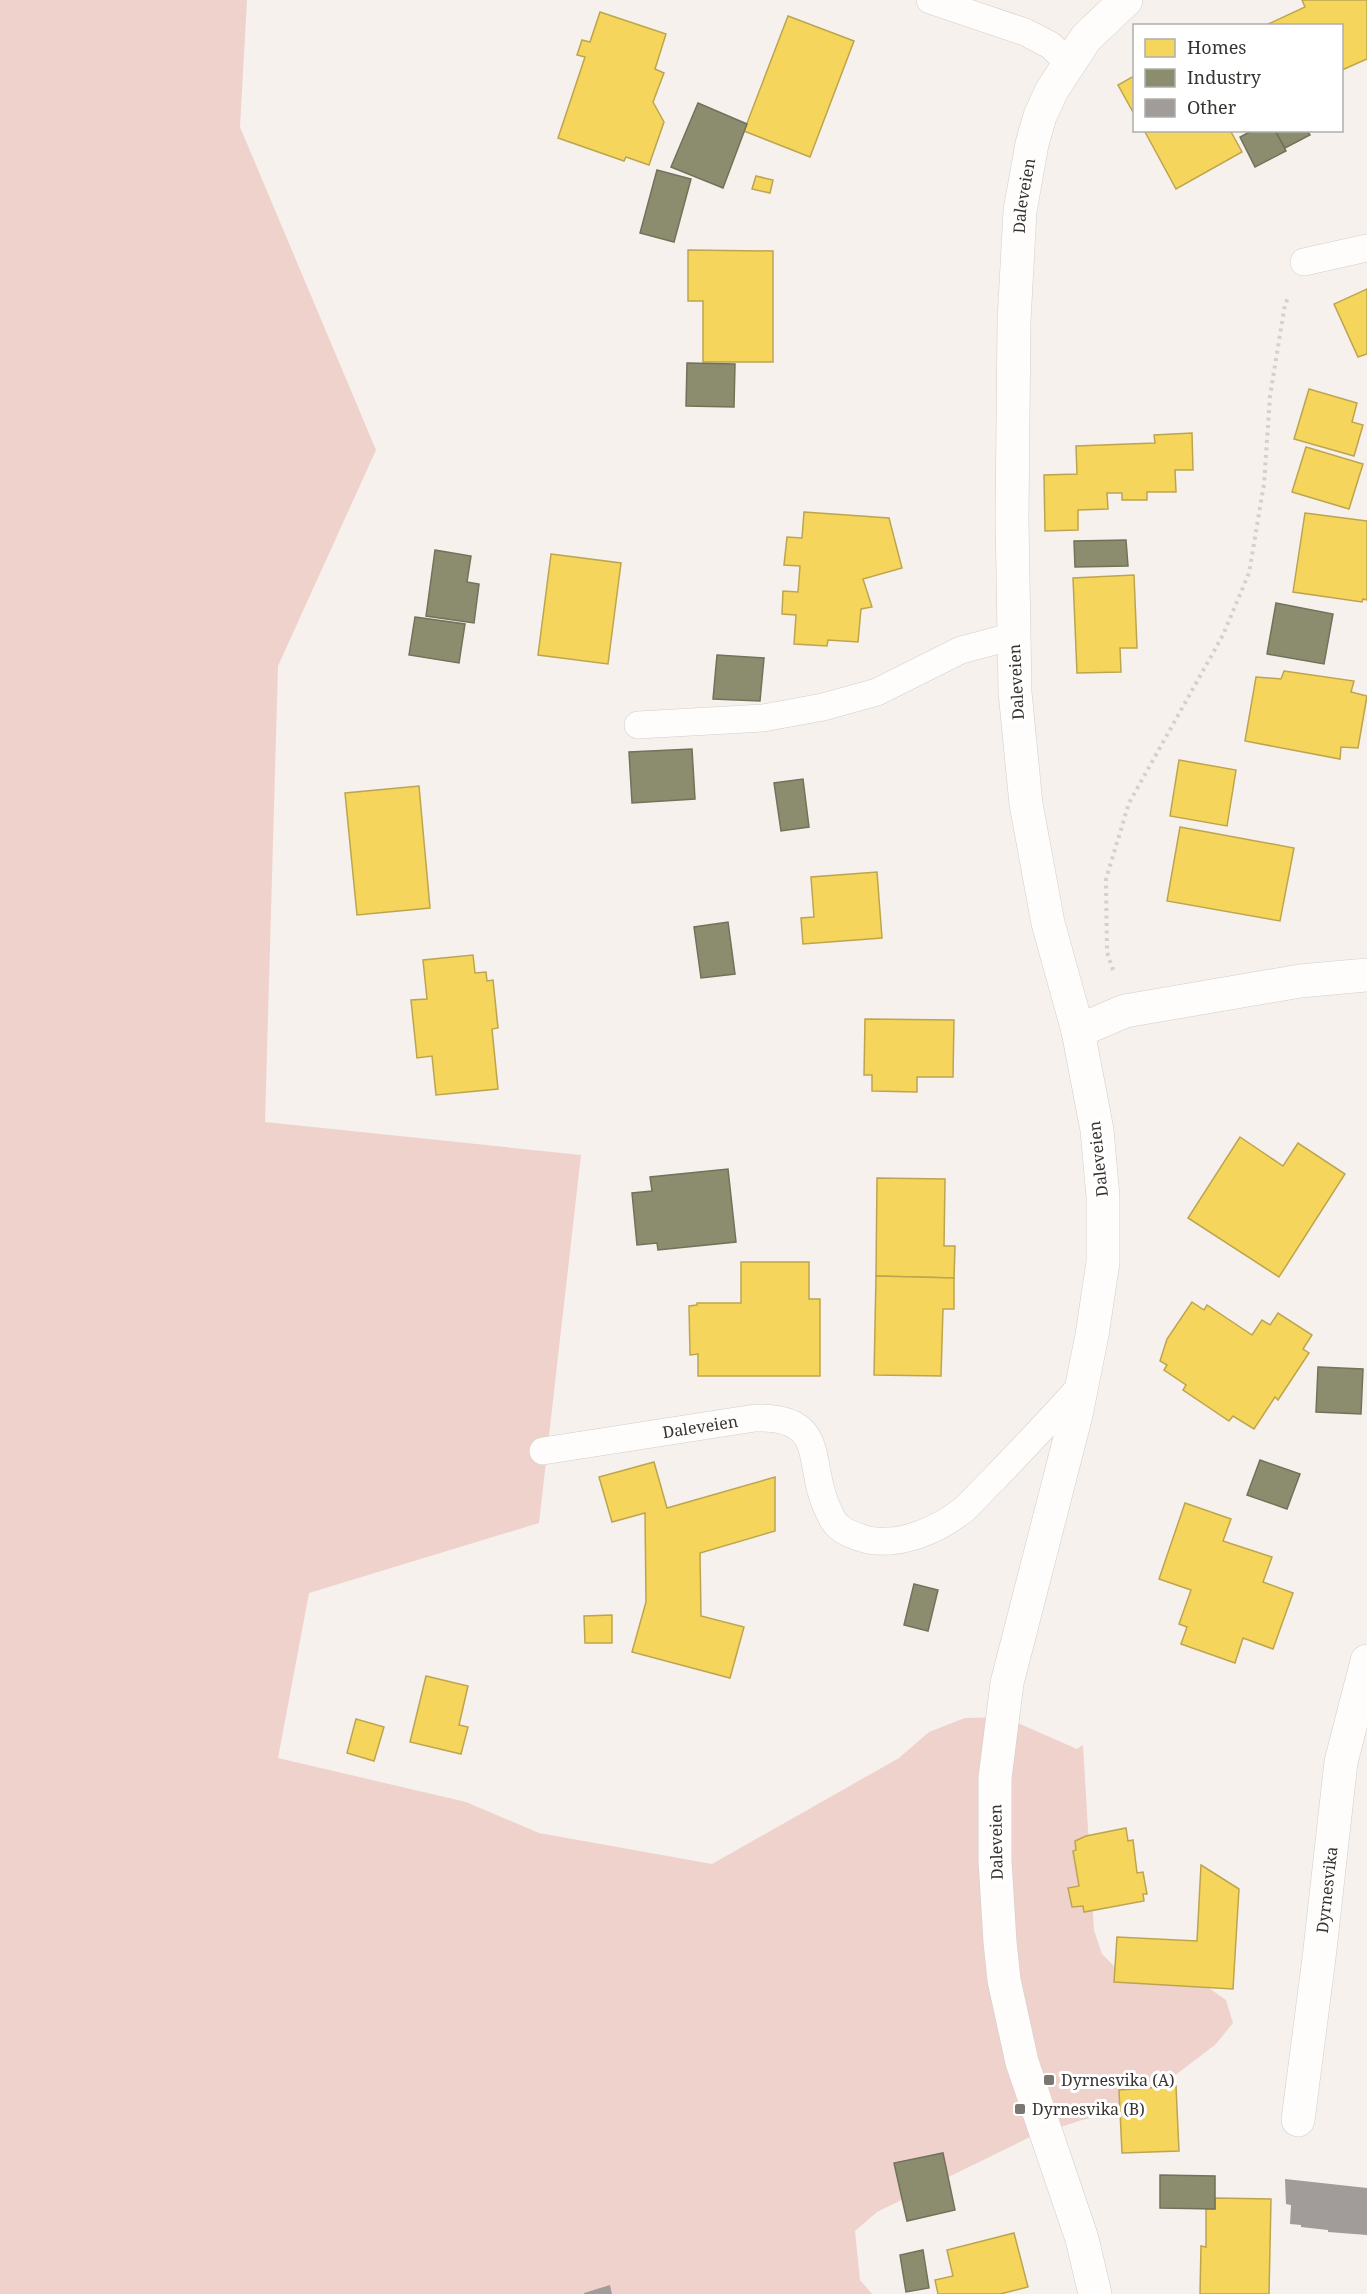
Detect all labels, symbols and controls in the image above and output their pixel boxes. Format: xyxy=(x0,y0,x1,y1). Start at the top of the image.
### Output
legend xyxy=(1133,24,1343,132)
text: Homes xyxy=(1187,35,1246,59)
text: Industry xyxy=(1187,65,1262,89)
text: Other xyxy=(1187,95,1237,119)
street label: Daleveien xyxy=(1008,156,1040,234)
street label: Daleveien xyxy=(1003,643,1029,721)
street label: Daleveien xyxy=(1083,1120,1113,1198)
street label: Daleveien xyxy=(661,1410,739,1443)
street label: Daleveien xyxy=(984,1804,1008,1880)
street label: Dyrnesvika xyxy=(1311,1845,1342,1934)
place label: Dyrnesvika (A) xyxy=(1061,2069,1175,2091)
marker: Dyrnesvika (A) xyxy=(1042,2073,1056,2087)
place label: Dyrnesvika (B) xyxy=(1032,2098,1145,2120)
marker: Dyrnesvika (B) xyxy=(1013,2102,1027,2116)

